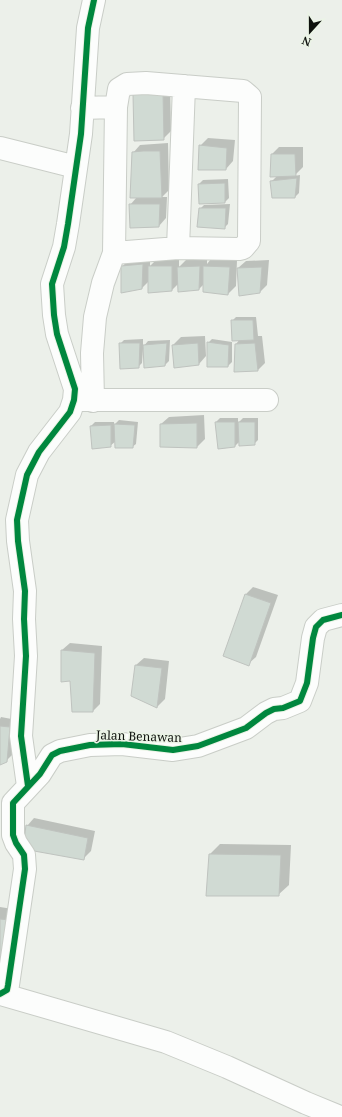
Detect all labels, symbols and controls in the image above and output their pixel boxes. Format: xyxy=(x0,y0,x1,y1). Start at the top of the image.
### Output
north arrow xyxy=(290,12,330,52)
text: N xyxy=(299,33,313,50)
street label: Jalan Benawan xyxy=(95,726,183,746)

